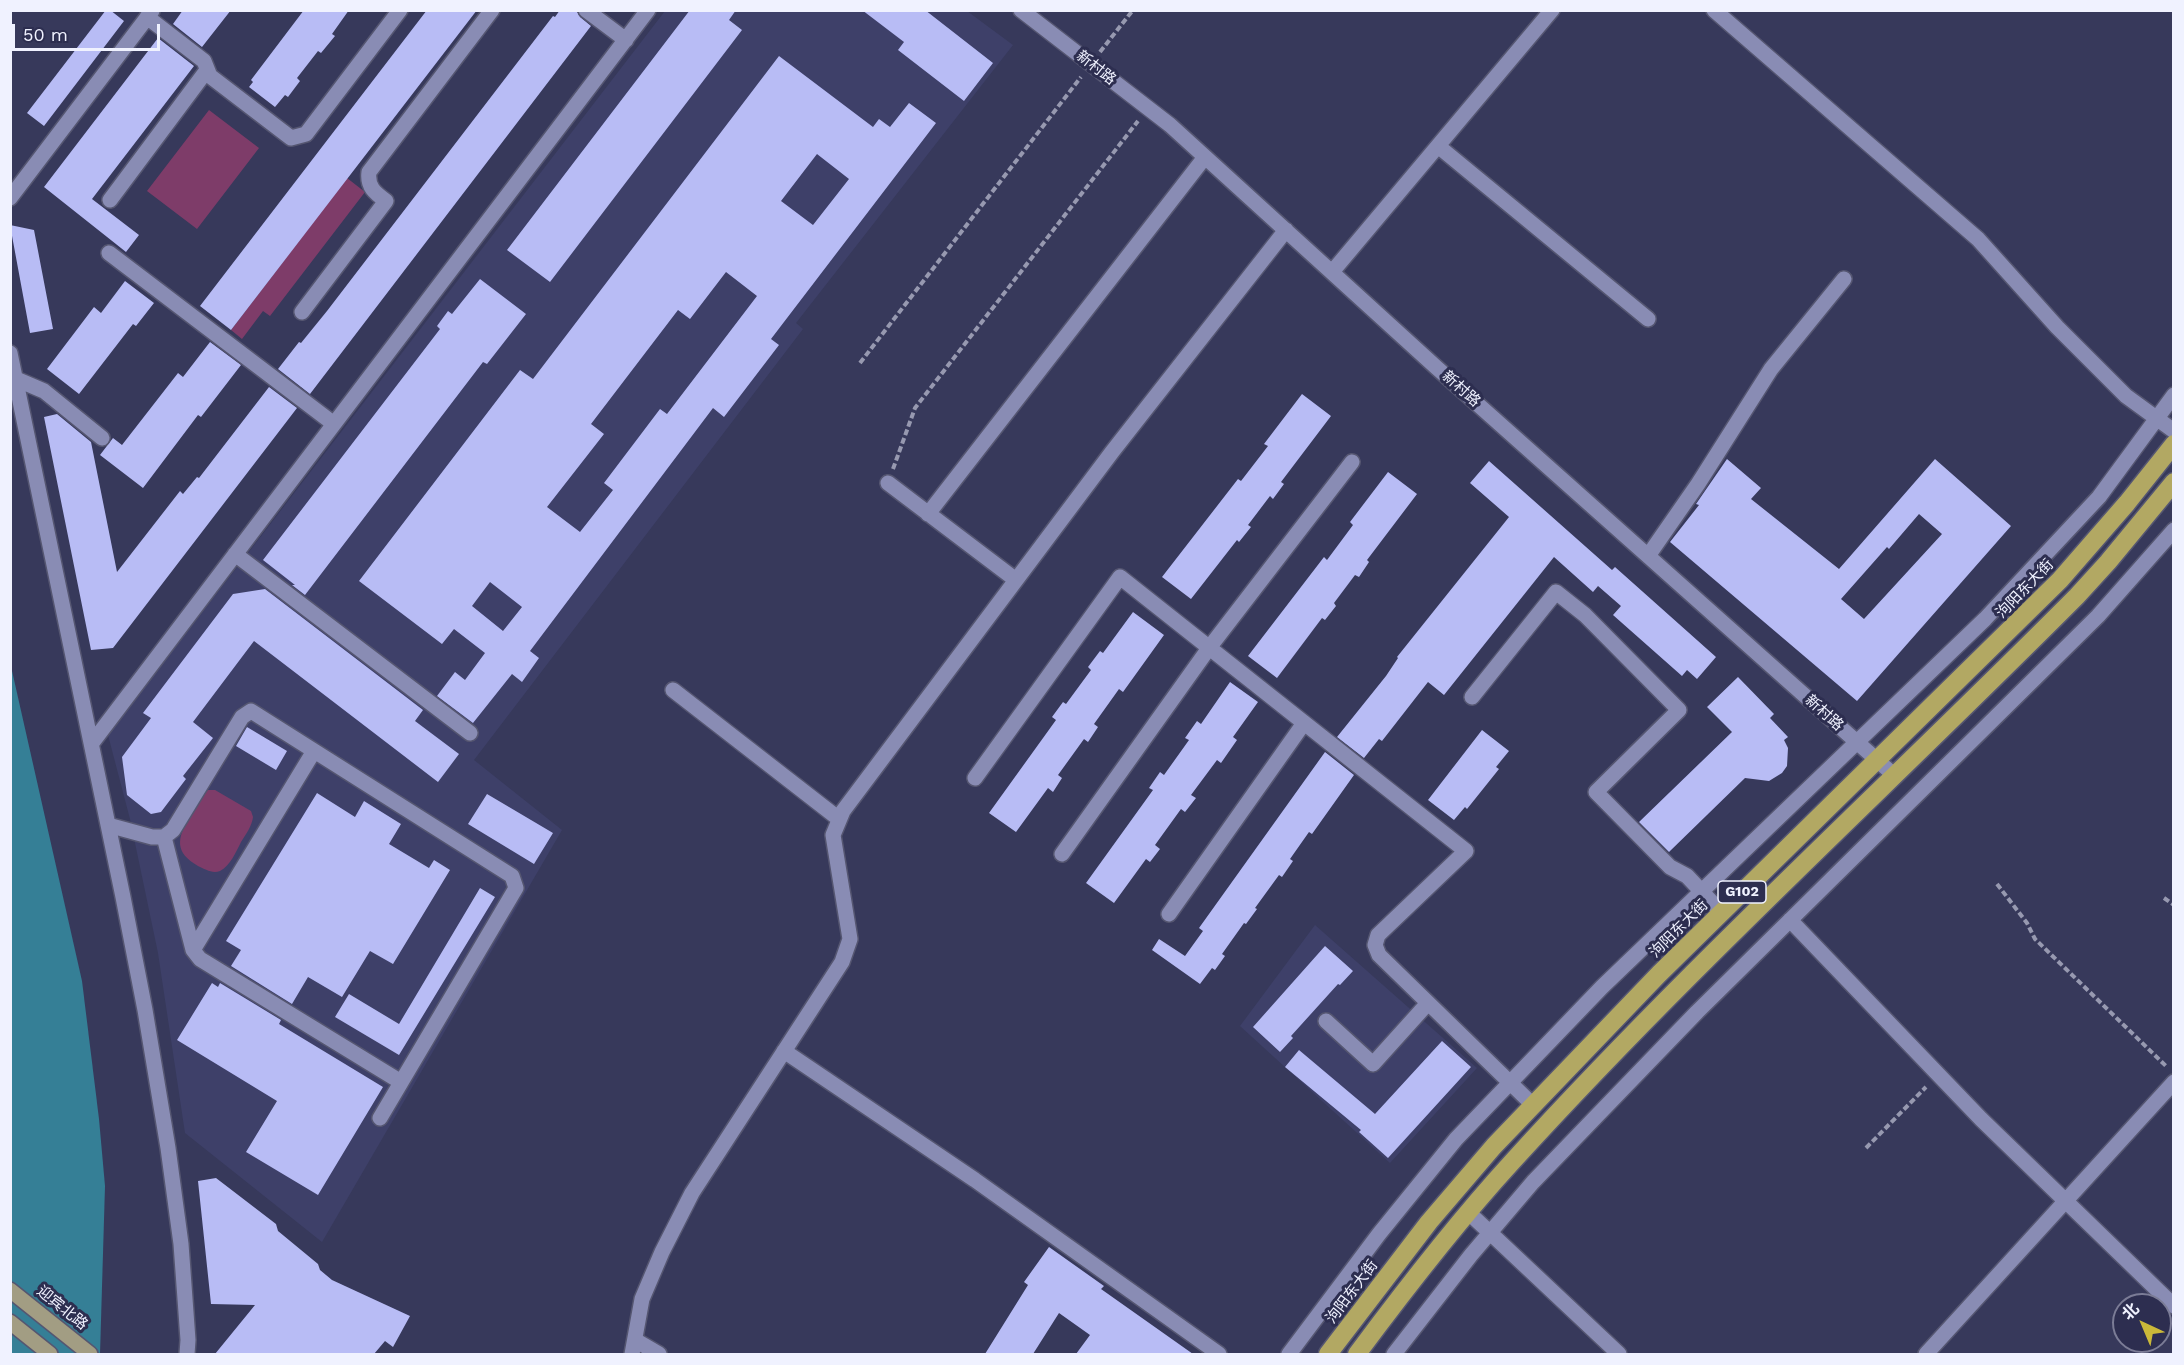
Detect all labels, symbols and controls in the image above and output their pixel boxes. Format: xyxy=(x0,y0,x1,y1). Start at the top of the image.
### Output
scale bar xyxy=(15,12,164,50)
text: 50 m xyxy=(23,24,68,45)
street label: 新村路 xyxy=(1073,47,1119,89)
street label: 新村路 xyxy=(1438,367,1484,411)
street label: 泃阳东大街 xyxy=(1992,556,2058,622)
street label: 新村路 xyxy=(1801,691,1847,735)
road number: G102 xyxy=(1718,881,1766,903)
street label: 泃阳东大街 xyxy=(1646,896,1712,962)
street label: 泃阳东大街 xyxy=(1322,1257,1382,1327)
street label: 迎宾北路 xyxy=(33,1282,91,1334)
north arrow xyxy=(2112,1293,2172,1353)
text: 北 xyxy=(2118,1299,2143,1324)

